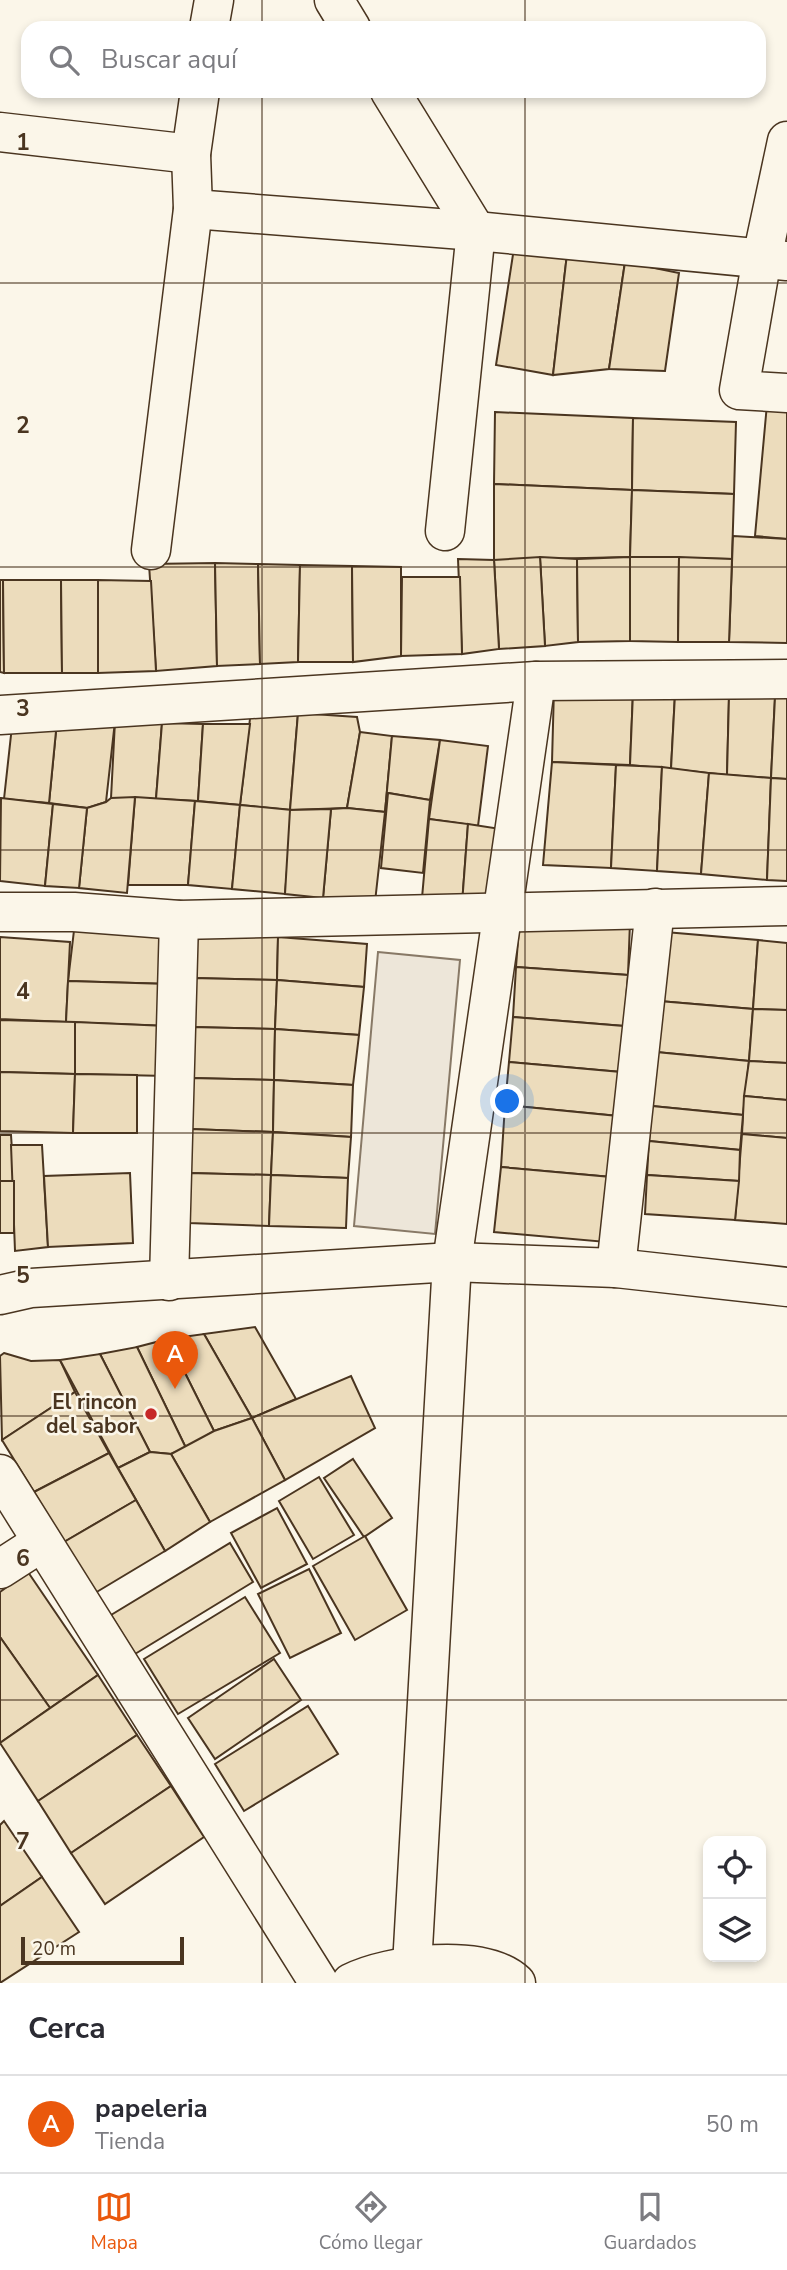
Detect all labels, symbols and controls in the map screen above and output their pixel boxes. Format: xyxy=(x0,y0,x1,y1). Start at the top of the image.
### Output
search box xyxy=(21,21,766,98)
icon: search xyxy=(45,41,83,79)
text: Buscar aquí xyxy=(101,42,237,77)
text: 1 xyxy=(16,127,30,158)
text: 2 xyxy=(16,410,30,441)
text: 3 xyxy=(16,693,30,724)
text: 4 xyxy=(16,976,30,1007)
your location xyxy=(490,1084,524,1118)
text: 5 xyxy=(16,1260,30,1291)
pin: A xyxy=(152,1331,198,1389)
place label: El rincon del sabor xyxy=(46,1388,138,1440)
marker: El rincon del sabor xyxy=(143,1406,159,1422)
text: 6 xyxy=(16,1543,30,1574)
text: 7 xyxy=(16,1826,30,1857)
map controls xyxy=(703,1836,766,1962)
button: locate xyxy=(703,1836,766,1899)
button: layers xyxy=(703,1899,766,1962)
scale bar xyxy=(21,1934,184,1966)
text: 20 m xyxy=(32,1936,76,1962)
text: Cerca xyxy=(28,2008,106,2049)
text: papeleria xyxy=(95,2091,208,2126)
text: A xyxy=(42,2109,60,2140)
text: 50 m xyxy=(706,2109,759,2140)
text: Tienda xyxy=(95,2126,165,2157)
tab: Mapa xyxy=(90,2188,138,2256)
tab: Cómo llegar xyxy=(319,2188,423,2256)
tab: Guardados xyxy=(603,2188,697,2256)

